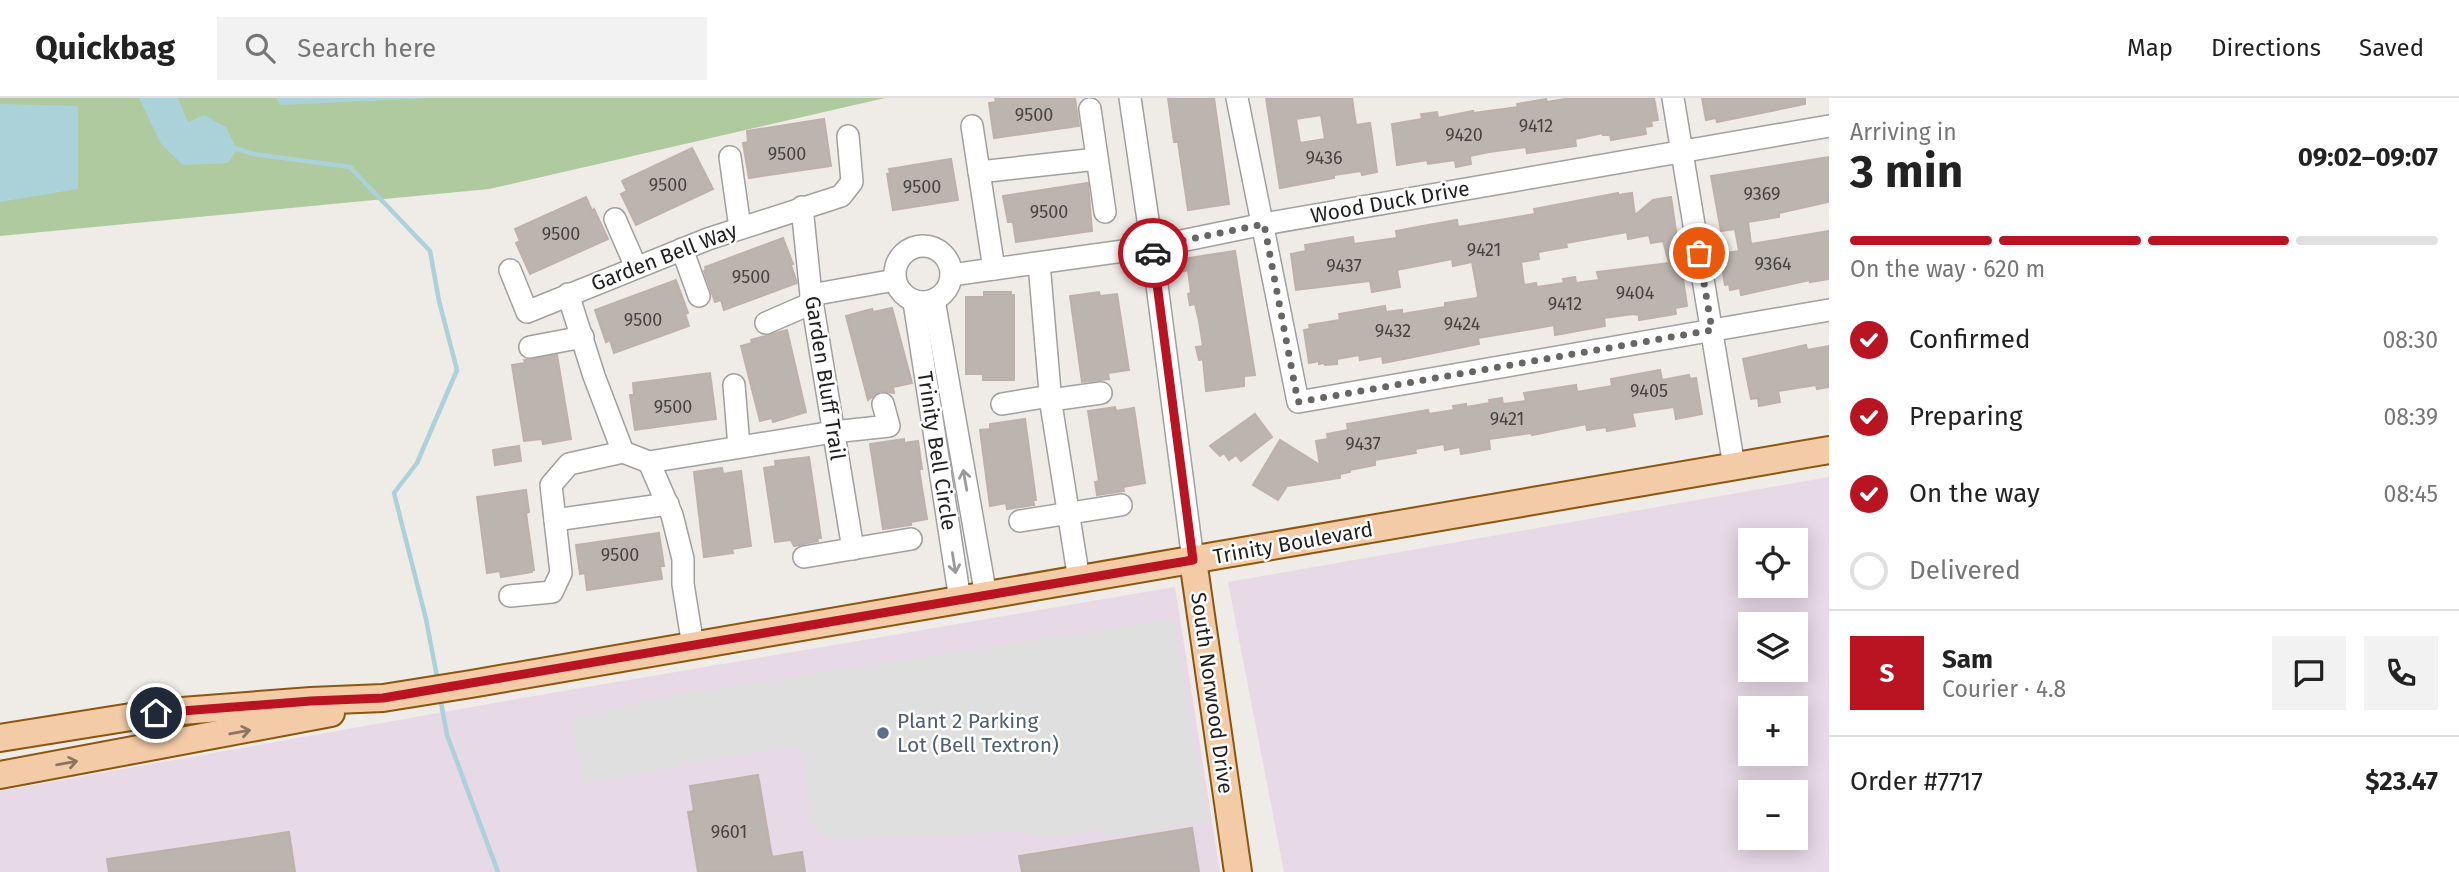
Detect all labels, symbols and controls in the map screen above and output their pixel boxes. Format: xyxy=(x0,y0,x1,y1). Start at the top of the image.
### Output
search box xyxy=(217,17,707,80)
text: Quickbag xyxy=(35,28,175,68)
icon: search xyxy=(241,29,279,67)
text: Search here xyxy=(297,33,436,64)
text: Map xyxy=(2127,34,2173,62)
text: Directions xyxy=(2211,34,2321,62)
text: Saved xyxy=(2359,34,2424,62)
house number: 9500 xyxy=(1015,104,1053,126)
house number: 9412 xyxy=(1519,115,1553,137)
text: Arriving in xyxy=(1850,118,1957,146)
house number: 9420 xyxy=(1445,124,1483,146)
text: 09:02–09:07 xyxy=(2298,142,2438,173)
house number: 9500 xyxy=(768,143,806,165)
text: 3 min xyxy=(1850,144,1963,199)
house number: 9436 xyxy=(1305,147,1343,169)
house number: 9500 xyxy=(649,174,687,196)
street label: Wood Duck Drive xyxy=(1308,175,1472,229)
house number: 9500 xyxy=(903,176,941,198)
house number: 9369 xyxy=(1744,183,1780,205)
house number: 9500 xyxy=(1030,201,1068,223)
street label: Garden Bell Way xyxy=(587,217,741,297)
courier xyxy=(1118,218,1188,288)
house number: 9500 xyxy=(542,223,580,245)
pin xyxy=(1669,223,1729,283)
icon: car xyxy=(1134,234,1172,272)
icon: bag xyxy=(1680,234,1718,272)
house number: 9421 xyxy=(1467,239,1501,261)
house number: 9364 xyxy=(1754,253,1792,275)
house number: 9437 xyxy=(1326,255,1362,277)
text: On the way · 620 m xyxy=(1850,255,2045,283)
house number: 9500 xyxy=(732,266,770,288)
house number: 9404 xyxy=(1616,282,1655,304)
house number: 9412 xyxy=(1548,293,1582,315)
street label: Garden Bluff Trail xyxy=(799,294,851,462)
house number: 9500 xyxy=(624,309,662,331)
house number: 9424 xyxy=(1444,313,1481,335)
house number: 9432 xyxy=(1375,320,1411,342)
icon: check xyxy=(1850,321,1888,359)
text: Confirmed xyxy=(1909,324,2030,355)
text: 08:30 xyxy=(2382,326,2438,354)
street label: Trinity Bell Circle xyxy=(912,370,962,532)
house number: 9405 xyxy=(1630,380,1668,402)
house number: 9500 xyxy=(654,396,692,418)
icon: check xyxy=(1850,398,1888,436)
text: Preparing xyxy=(1909,401,2022,432)
text: 08:39 xyxy=(2383,403,2438,431)
house number: 9421 xyxy=(1490,408,1524,430)
house number: 9437 xyxy=(1345,433,1381,455)
one-way arrow xyxy=(958,470,972,492)
icon: check xyxy=(1850,475,1888,513)
text: On the way xyxy=(1909,478,2040,509)
text: 08:45 xyxy=(2384,480,2438,508)
street label: Trinity Boulevard xyxy=(1211,516,1375,570)
map controls xyxy=(1738,528,1808,850)
button: locate xyxy=(1738,528,1808,598)
house number: 9500 xyxy=(601,544,639,566)
one-way arrow xyxy=(948,551,961,574)
text: Delivered xyxy=(1909,555,2021,586)
street label: South Norwood Drive xyxy=(1185,591,1239,795)
button: layers xyxy=(1738,612,1808,682)
button: chat xyxy=(2272,636,2346,710)
button: phone xyxy=(2364,636,2438,710)
text: Sam xyxy=(1942,644,1993,675)
text: S xyxy=(1880,658,1894,689)
text: Courier · 4.8 xyxy=(1942,675,2066,703)
pin xyxy=(126,683,186,743)
icon: home xyxy=(137,694,175,732)
button: + xyxy=(1738,696,1808,766)
place label: Plant 2 Parking Lot (Bell Textron) xyxy=(897,708,1059,758)
one-way arrow xyxy=(228,725,251,738)
marker: Plant 2 Parking Lot (Bell Textron) xyxy=(875,725,891,741)
one-way arrow xyxy=(55,756,78,769)
text: Order #7717 xyxy=(1850,766,1983,797)
text: $23.47 xyxy=(2365,766,2438,797)
button: − xyxy=(1738,780,1808,850)
house number: 9601 xyxy=(711,821,747,843)

